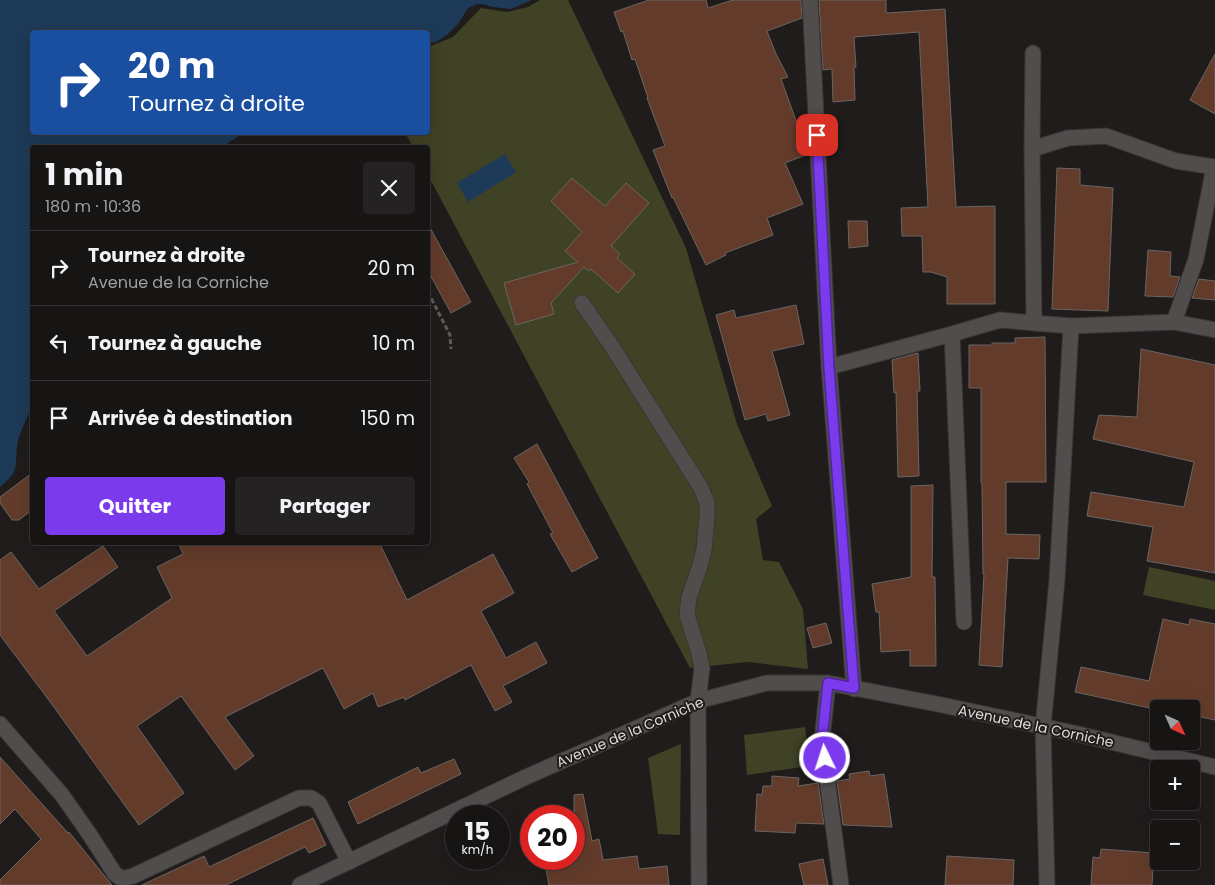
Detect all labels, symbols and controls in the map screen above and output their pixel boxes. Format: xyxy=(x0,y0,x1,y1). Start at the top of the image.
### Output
text: 20 m xyxy=(128,41,215,90)
icon: right xyxy=(45,50,110,115)
text: Tournez à droite xyxy=(128,88,305,119)
pin xyxy=(796,114,838,156)
icon: arrive xyxy=(803,121,831,149)
text: 1 min xyxy=(45,153,123,196)
button: close xyxy=(363,162,415,214)
text: 180 m · 10:36 xyxy=(45,195,141,218)
text: Tournez à droite xyxy=(88,242,245,269)
icon: right xyxy=(45,254,73,282)
text: 20 m xyxy=(367,255,415,282)
text: Avenue de la Corniche xyxy=(88,271,269,294)
icon: left xyxy=(45,329,73,357)
text: Tournez à gauche xyxy=(88,330,262,357)
text: 10 m xyxy=(372,330,415,357)
icon: arrive xyxy=(45,404,73,432)
text: Arrivée à destination xyxy=(88,405,293,432)
text: 150 m xyxy=(360,405,415,432)
button: Quitter xyxy=(45,477,225,535)
button: Partager xyxy=(235,477,415,535)
street label: Avenue de la Corniche xyxy=(553,692,707,772)
street label: Avenue de la Corniche xyxy=(956,700,1116,752)
north arrow xyxy=(1150,700,1200,750)
map controls xyxy=(1150,700,1200,870)
position arrow xyxy=(798,731,850,783)
button: + xyxy=(1150,760,1200,810)
speed limit sign: 20 xyxy=(520,805,585,870)
text: 15 xyxy=(465,814,490,849)
button: − xyxy=(1150,820,1200,870)
text: km/h xyxy=(462,841,493,858)

